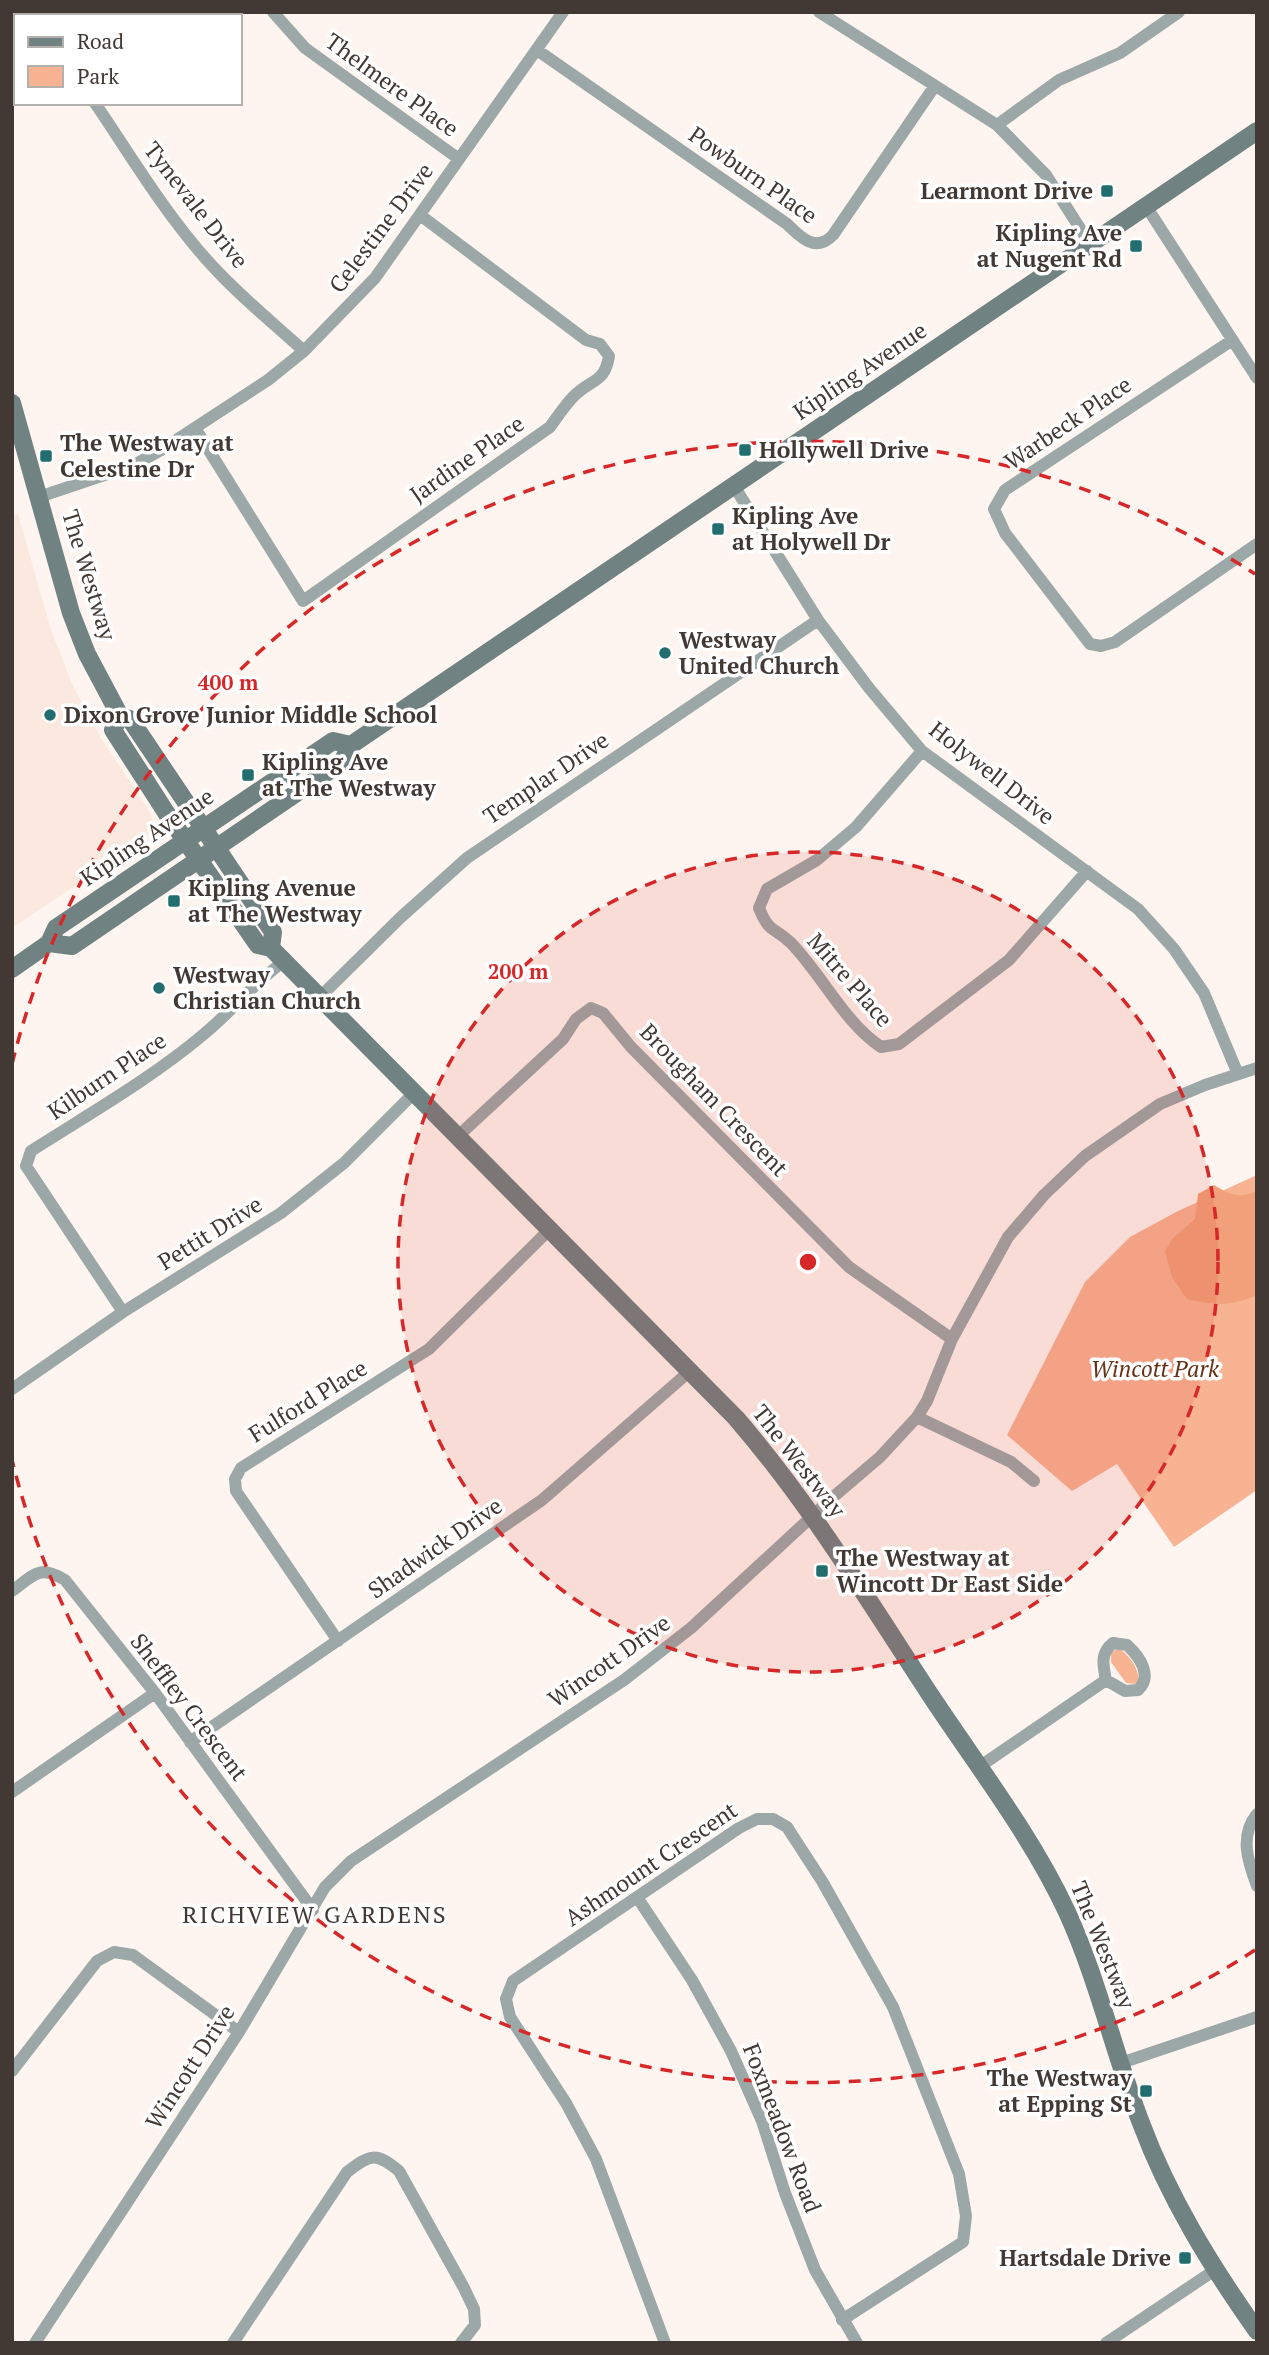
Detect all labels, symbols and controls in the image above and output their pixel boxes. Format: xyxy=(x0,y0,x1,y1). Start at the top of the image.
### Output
legend xyxy=(14,14,242,105)
street label: Thelmere Place xyxy=(319,26,465,144)
text: Road xyxy=(77,27,124,55)
text: Park xyxy=(77,62,119,90)
street label: Powburn Place xyxy=(683,119,824,230)
street label: Tynevale Drive xyxy=(137,135,256,274)
street label: Celestine Drive xyxy=(321,156,440,299)
place label: Learmont Drive xyxy=(921,175,1093,206)
marker: Learmont Drive xyxy=(1099,183,1115,199)
place label: Kipling Ave at Nugent Rd xyxy=(977,217,1122,274)
marker: Kipling Ave at Nugent Rd xyxy=(1128,238,1144,254)
street label: Kipling Avenue xyxy=(787,314,933,427)
street label: Warbeck Place xyxy=(998,369,1137,476)
street label: Jardine Place xyxy=(403,408,530,509)
place label: The Westway at Celestine Dr xyxy=(60,427,234,484)
place label: Hollywell Drive xyxy=(759,434,929,465)
marker: Hollywell Drive xyxy=(737,442,753,458)
marker: The Westway at Celestine Dr xyxy=(38,448,54,464)
place label: Kipling Ave at Holywell Dr xyxy=(732,500,891,557)
street label: The Westway xyxy=(55,506,124,644)
marker: Kipling Ave at Holywell Dr xyxy=(710,521,726,537)
place label: Westway United Church xyxy=(679,624,839,681)
marker: Westway United Church xyxy=(657,645,673,661)
text: 400 m xyxy=(198,668,259,696)
place label: Dixon Grove Junior Middle School xyxy=(64,699,438,730)
marker: Dixon Grove Junior Middle School xyxy=(42,707,58,723)
street label: Holywell Drive xyxy=(923,714,1061,831)
street label: Templar Drive xyxy=(477,724,615,831)
place label: Kipling Ave at The Westway xyxy=(262,746,437,803)
marker: Kipling Ave at The Westway xyxy=(240,767,256,783)
street label: Kipling Avenue xyxy=(74,780,220,893)
place label: Kipling Avenue at The Westway xyxy=(188,872,363,929)
marker: Kipling Avenue at The Westway xyxy=(166,893,182,909)
street label: Mitre Place xyxy=(801,926,900,1033)
text: 200 m xyxy=(488,957,549,985)
place label: Westway Christian Church xyxy=(173,959,361,1016)
marker: Westway Christian Church xyxy=(151,980,167,996)
street label: Brougham Crescent xyxy=(633,1017,796,1183)
street label: Kilburn Place xyxy=(41,1025,172,1127)
street label: Pettit Drive xyxy=(152,1188,268,1277)
centre of rings xyxy=(796,1250,820,1274)
street label: Fulford Place xyxy=(243,1352,373,1449)
park label: Wincott Park xyxy=(1091,1353,1220,1384)
street label: The Westway xyxy=(746,1398,853,1524)
street label: Shadwick Drive xyxy=(362,1490,508,1605)
place label: The Westway at Wincott Dr East Side xyxy=(836,1542,1063,1599)
marker: The Westway at Wincott Dr East Side xyxy=(814,1563,830,1579)
street label: Wincott Drive xyxy=(542,1607,676,1714)
street label: Sheffley Crescent xyxy=(124,1627,255,1787)
street label: Ashmount Crescent xyxy=(558,1794,743,1933)
street label: The Westway xyxy=(1064,1876,1143,2014)
district label: RICHVIEW GARDENS xyxy=(182,1898,448,1930)
street label: Wincott Drive xyxy=(138,1999,241,2135)
street label: Foxmeadow Road xyxy=(736,2039,829,2217)
place label: The Westway at Epping St xyxy=(986,2062,1133,2119)
marker: The Westway at Epping St xyxy=(1138,2083,1154,2099)
place label: Hartsdale Drive xyxy=(999,2242,1171,2273)
marker: Hartsdale Drive xyxy=(1177,2250,1193,2266)

